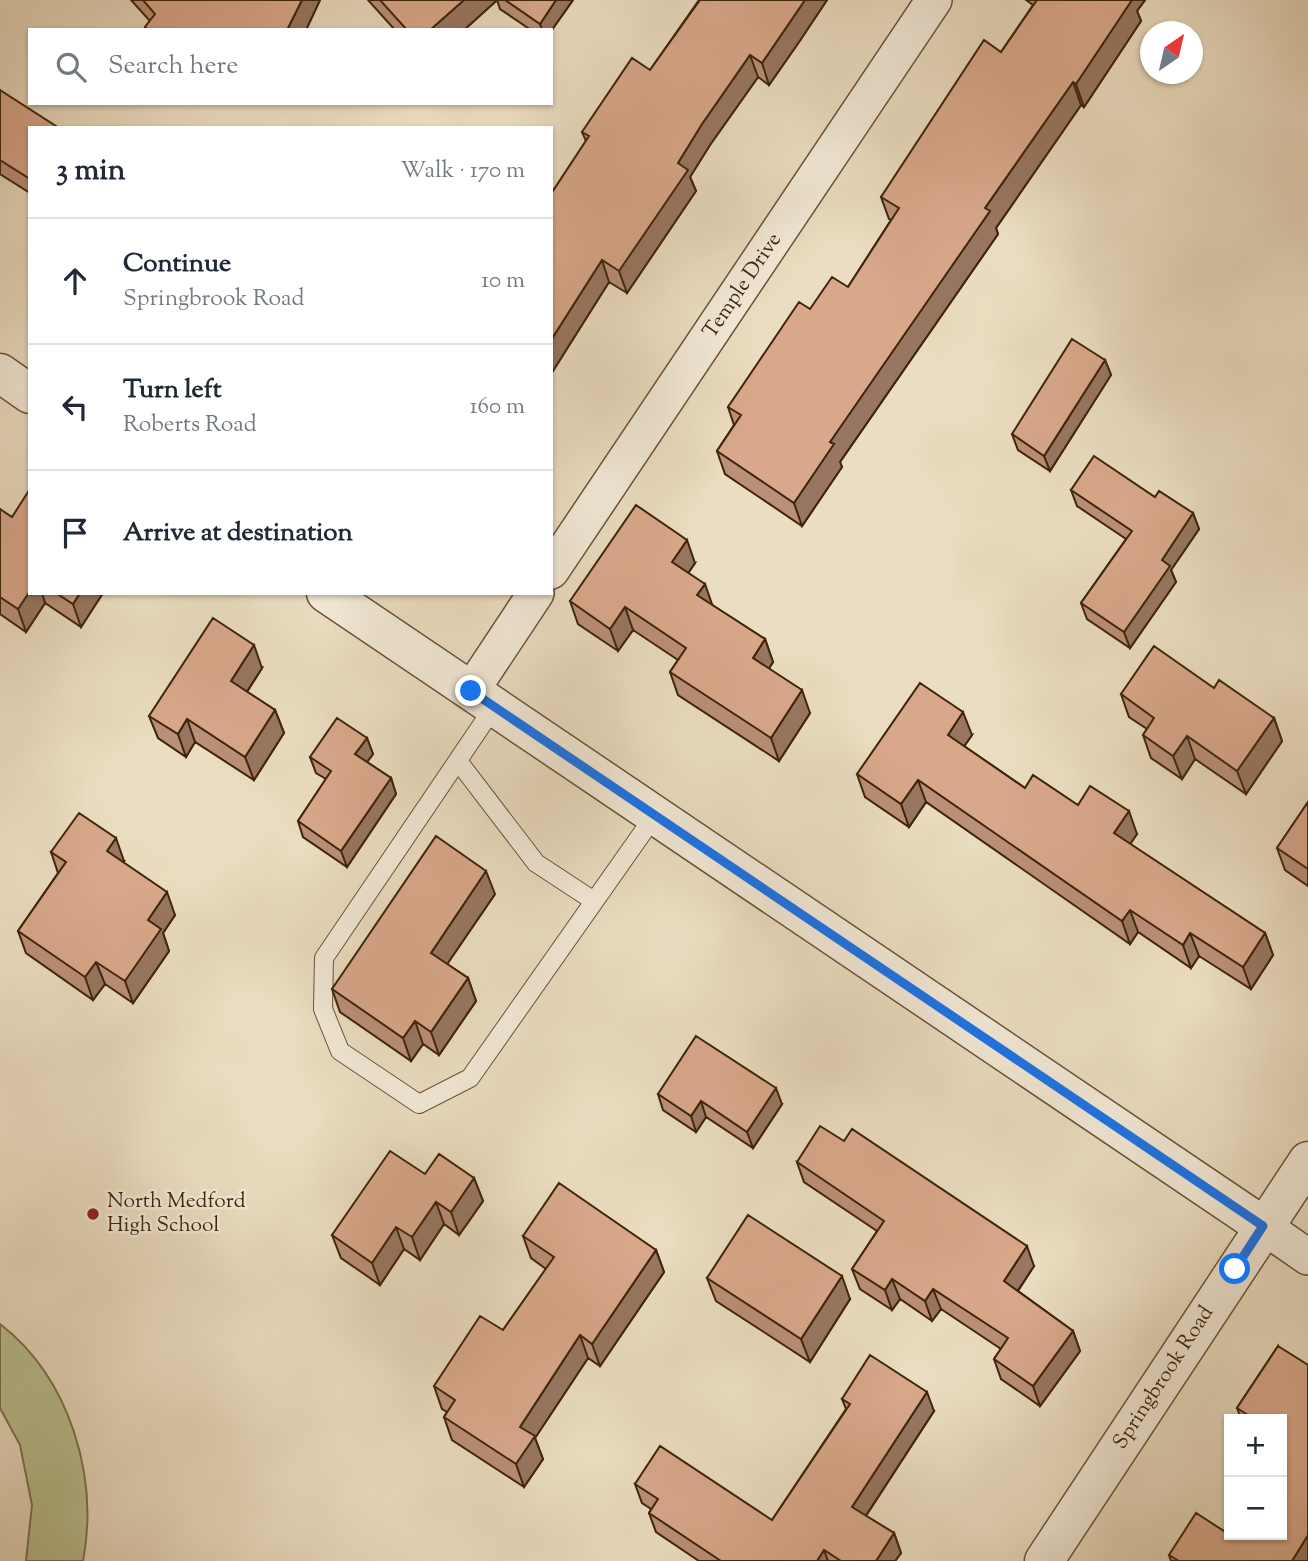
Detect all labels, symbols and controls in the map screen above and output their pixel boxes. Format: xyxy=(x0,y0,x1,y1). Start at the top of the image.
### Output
north arrow xyxy=(1140,21,1203,84)
search box xyxy=(28,28,553,105)
icon: search xyxy=(52,48,90,86)
text: Search here xyxy=(108,48,238,85)
text: 3 min xyxy=(56,150,126,193)
text: Walk · 170 m xyxy=(400,155,525,188)
street label: Temple Drive xyxy=(696,227,790,345)
text: Continue xyxy=(123,246,231,283)
icon: ahead xyxy=(56,262,94,300)
text: 10 m xyxy=(481,265,525,298)
text: Springbrook Road xyxy=(123,283,304,316)
text: Turn left xyxy=(123,372,222,409)
icon: left xyxy=(56,388,94,426)
text: 160 m xyxy=(470,391,525,424)
text: Roberts Road xyxy=(123,409,257,442)
icon: arrive xyxy=(56,514,94,552)
text: Arrive at destination xyxy=(123,515,353,552)
route end xyxy=(455,675,486,706)
place label: North Medford High School xyxy=(107,1187,246,1241)
marker: North Medford High School xyxy=(85,1206,101,1222)
route start xyxy=(1219,1253,1250,1284)
street label: Springbrook Road xyxy=(1106,1300,1222,1456)
map controls xyxy=(1224,1414,1287,1540)
button: + xyxy=(1224,1414,1287,1477)
button: − xyxy=(1224,1477,1287,1540)

